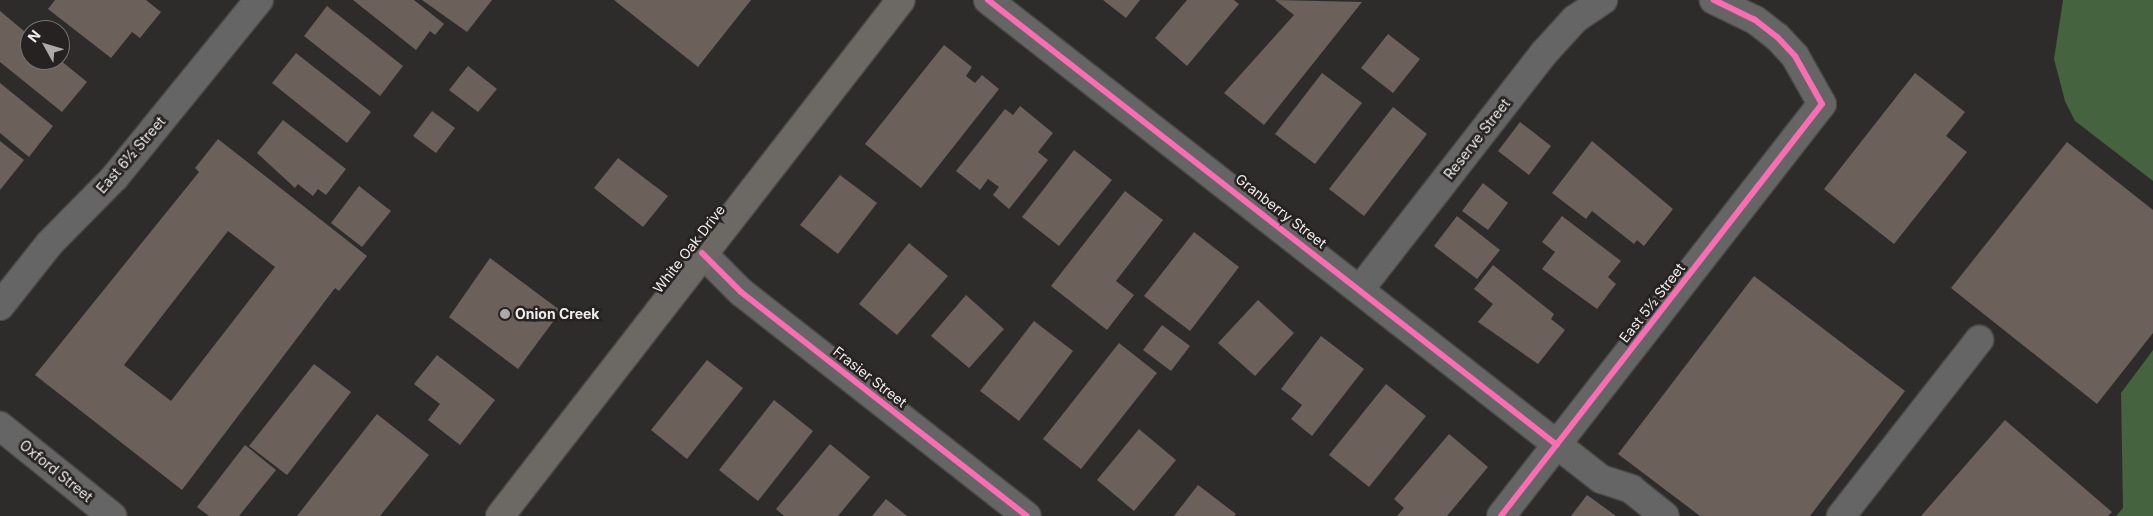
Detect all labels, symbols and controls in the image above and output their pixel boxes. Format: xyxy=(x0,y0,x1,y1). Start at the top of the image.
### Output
north arrow xyxy=(20,20,70,70)
text: N xyxy=(24,26,44,45)
street label: Reserve Street xyxy=(1440,96,1514,182)
street label: East 6½ Street xyxy=(93,113,169,197)
street label: Granberry Street xyxy=(1232,170,1330,252)
street label: White Oak Drive xyxy=(649,202,729,296)
street label: East 5½ Street xyxy=(1616,260,1688,346)
place label: Onion Creek xyxy=(515,306,599,322)
marker: Onion Creek xyxy=(499,308,511,320)
street label: Frasier Street xyxy=(830,343,910,411)
street label: Oxford Street xyxy=(16,437,96,505)

